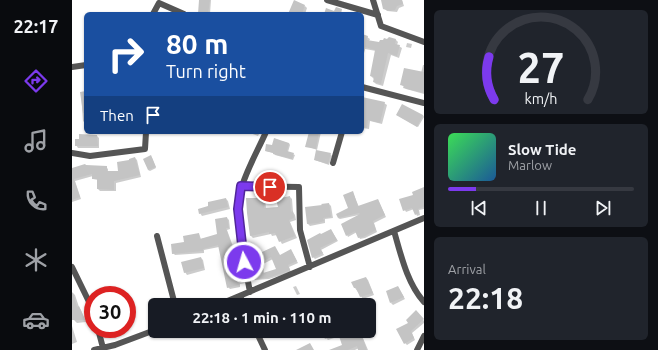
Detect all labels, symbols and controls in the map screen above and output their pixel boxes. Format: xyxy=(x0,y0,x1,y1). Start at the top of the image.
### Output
text: 22:17 xyxy=(13,16,59,36)
icon: right xyxy=(100,28,152,80)
text: 80 m xyxy=(166,28,228,59)
text: 27 xyxy=(518,44,564,91)
text: Turn right xyxy=(166,61,246,81)
icon: directions xyxy=(22,67,50,95)
text: km/h xyxy=(525,91,557,107)
icon: arrive xyxy=(142,104,164,126)
text: Then xyxy=(100,107,134,124)
icon: music xyxy=(22,127,50,155)
text: Slow Tide xyxy=(508,141,576,158)
text: Marlow xyxy=(508,158,552,172)
pin xyxy=(253,170,287,204)
icon: arrive xyxy=(259,176,281,198)
icon: phone xyxy=(22,187,50,215)
icon: previous xyxy=(468,197,490,219)
icon: pause xyxy=(530,197,552,219)
icon: next xyxy=(592,197,614,219)
position arrow xyxy=(223,241,265,283)
icon: climate xyxy=(22,246,50,274)
text: Arrival xyxy=(448,262,486,276)
text: 22:18 xyxy=(448,281,523,315)
speed limit sign: 30 xyxy=(84,286,136,338)
icon: car xyxy=(22,306,50,334)
text: 22:18 · 1 min · 110 m xyxy=(193,309,331,326)

